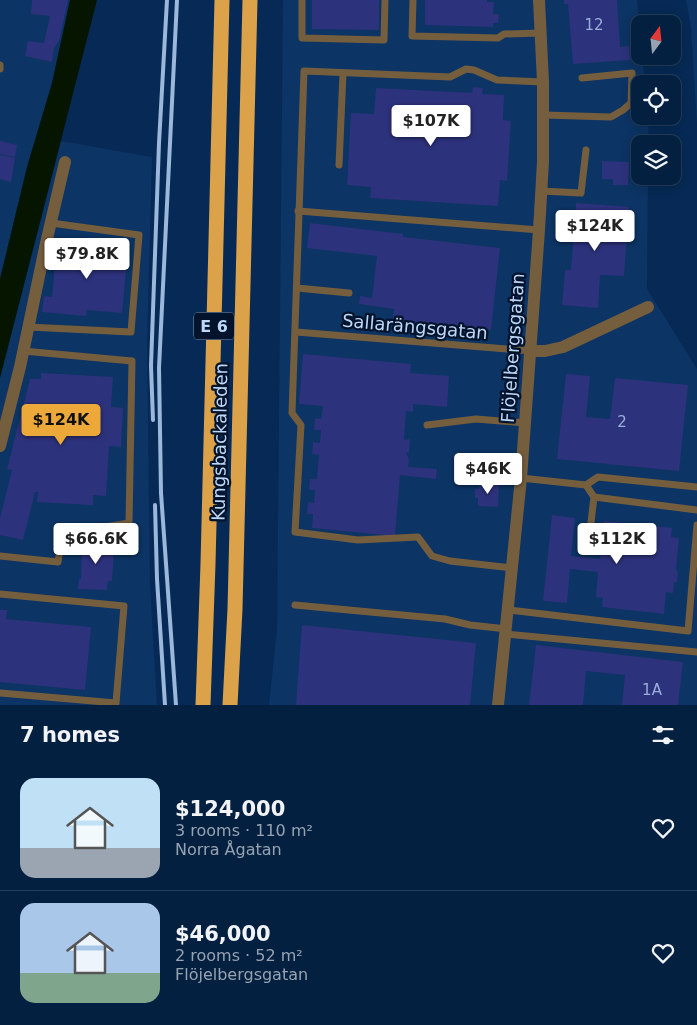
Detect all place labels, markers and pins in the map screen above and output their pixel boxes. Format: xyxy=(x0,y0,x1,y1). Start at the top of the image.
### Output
pin: $107K xyxy=(396,104,466,147)
pin: $124K xyxy=(560,210,630,252)
pin: $79.8K xyxy=(46,238,128,280)
pin: $124K xyxy=(26,404,96,446)
pin: $46K xyxy=(458,452,518,495)
pin: $66.6K xyxy=(55,522,137,565)
pin: $112K xyxy=(582,522,652,565)

